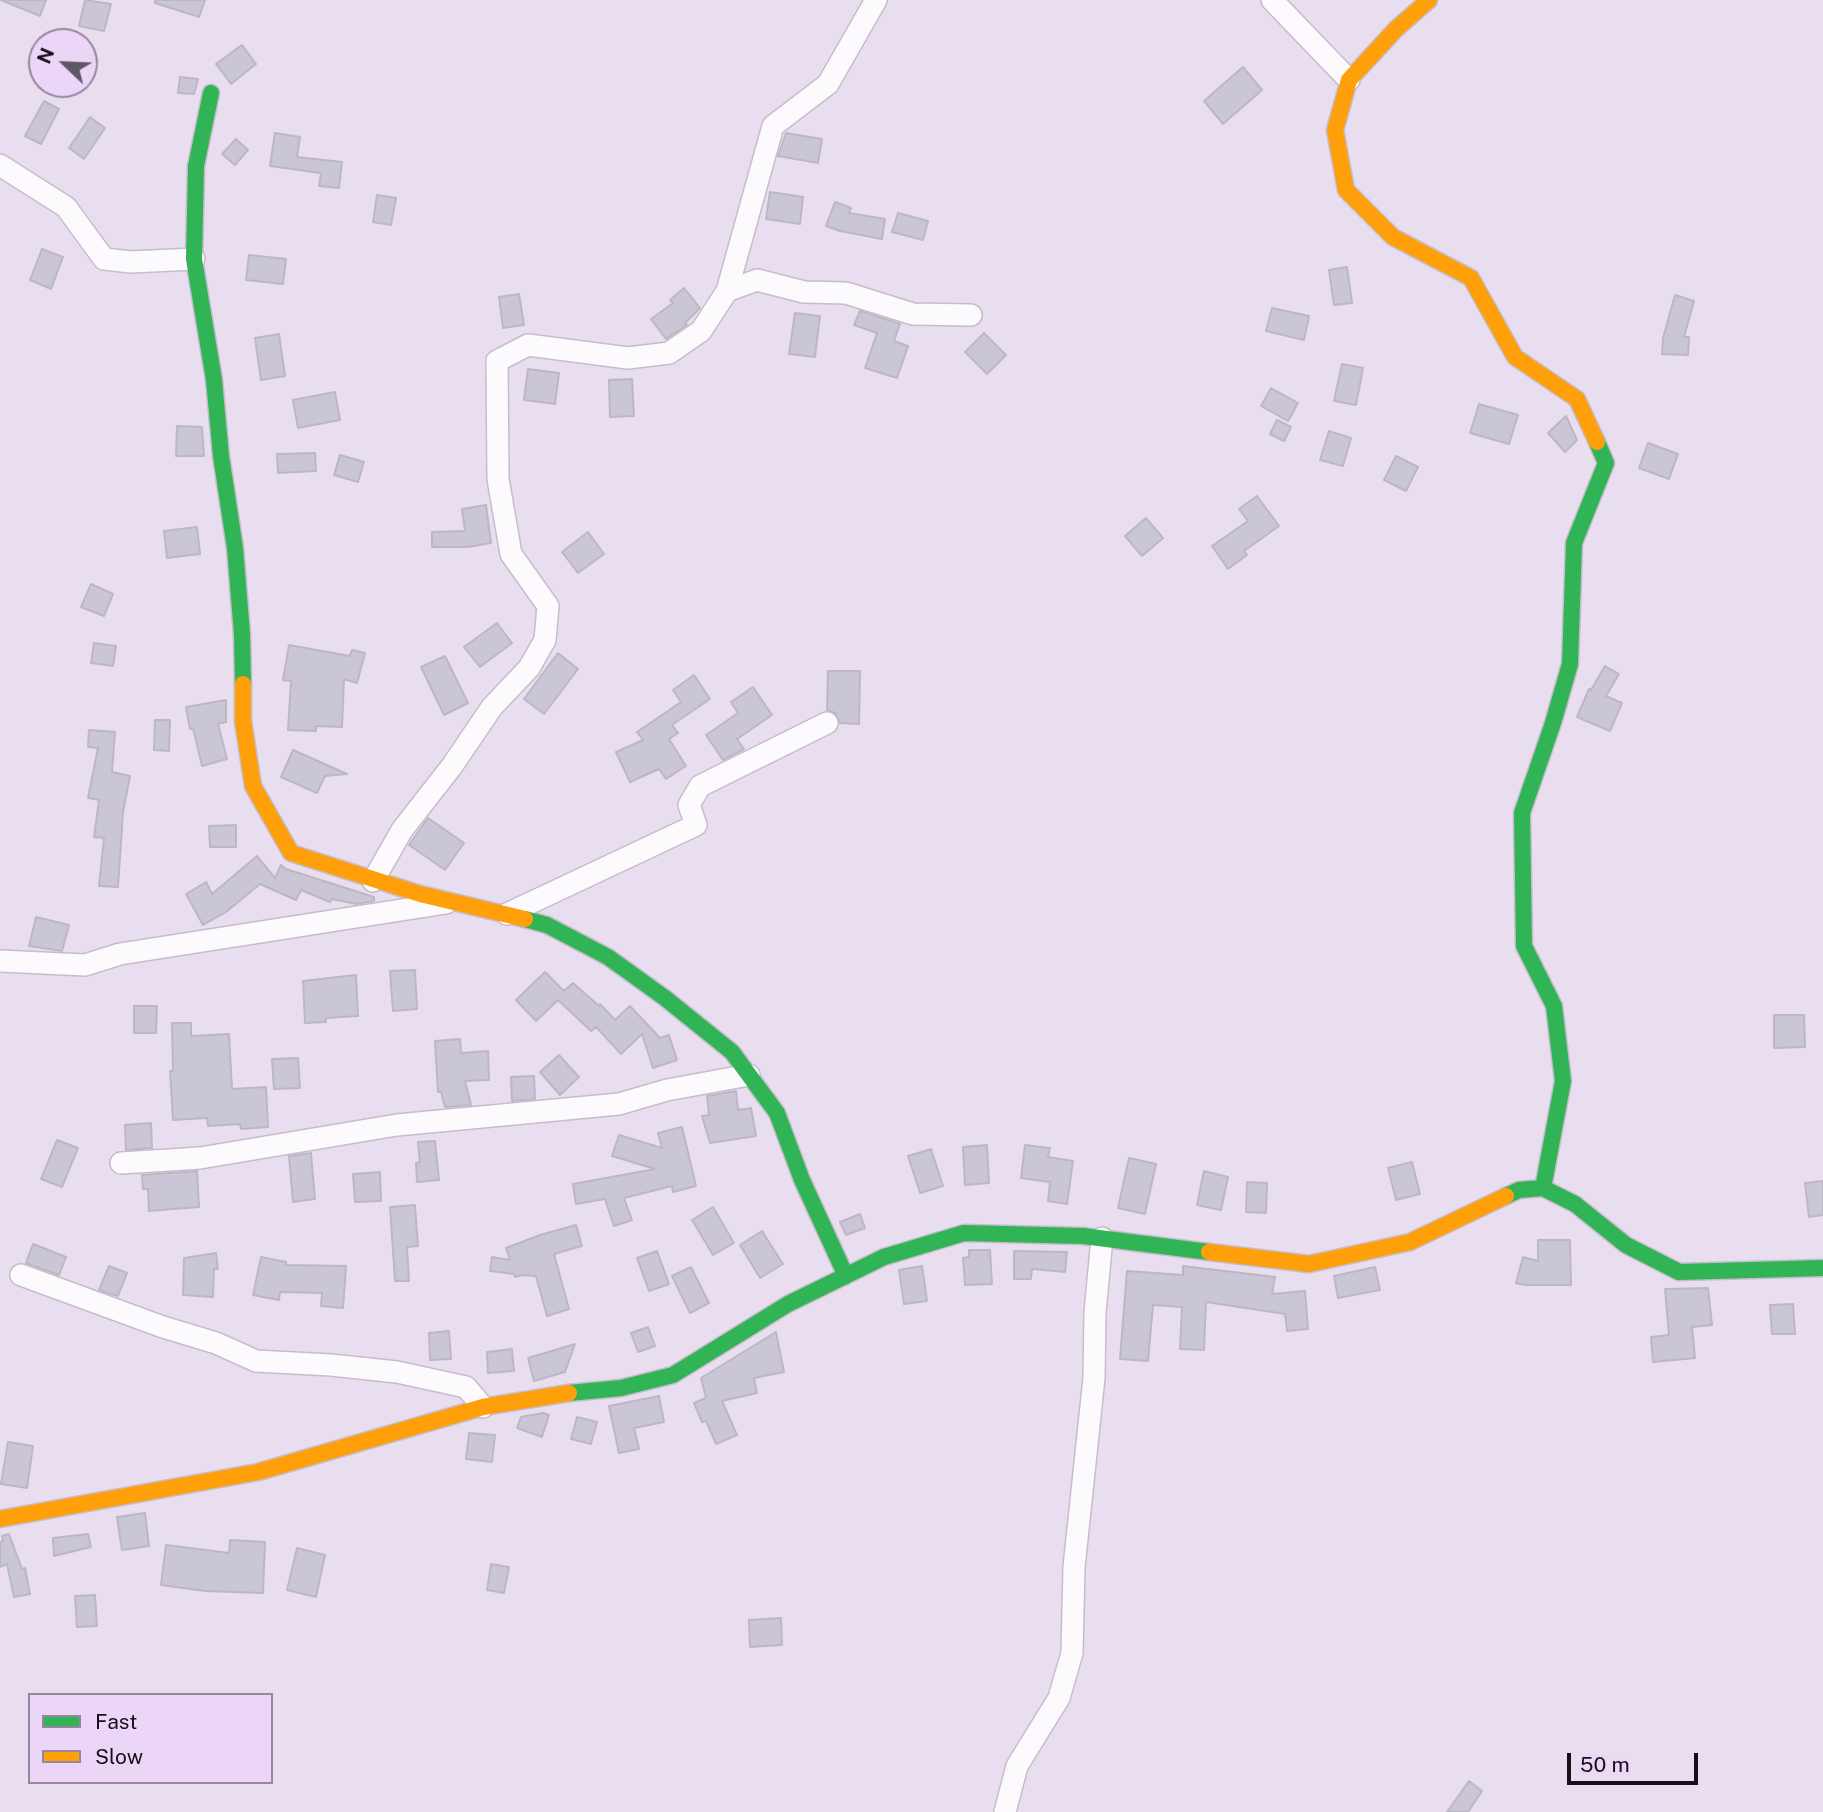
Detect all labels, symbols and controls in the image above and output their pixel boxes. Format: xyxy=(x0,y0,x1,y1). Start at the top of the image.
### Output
north arrow xyxy=(28,28,98,98)
text: N xyxy=(32,44,59,67)
legend xyxy=(28,1693,273,1784)
text: Fast xyxy=(95,1709,137,1734)
scale bar xyxy=(1571,1738,1702,1782)
text: Slow xyxy=(95,1744,143,1769)
text: 50 m xyxy=(1580,1752,1630,1777)

